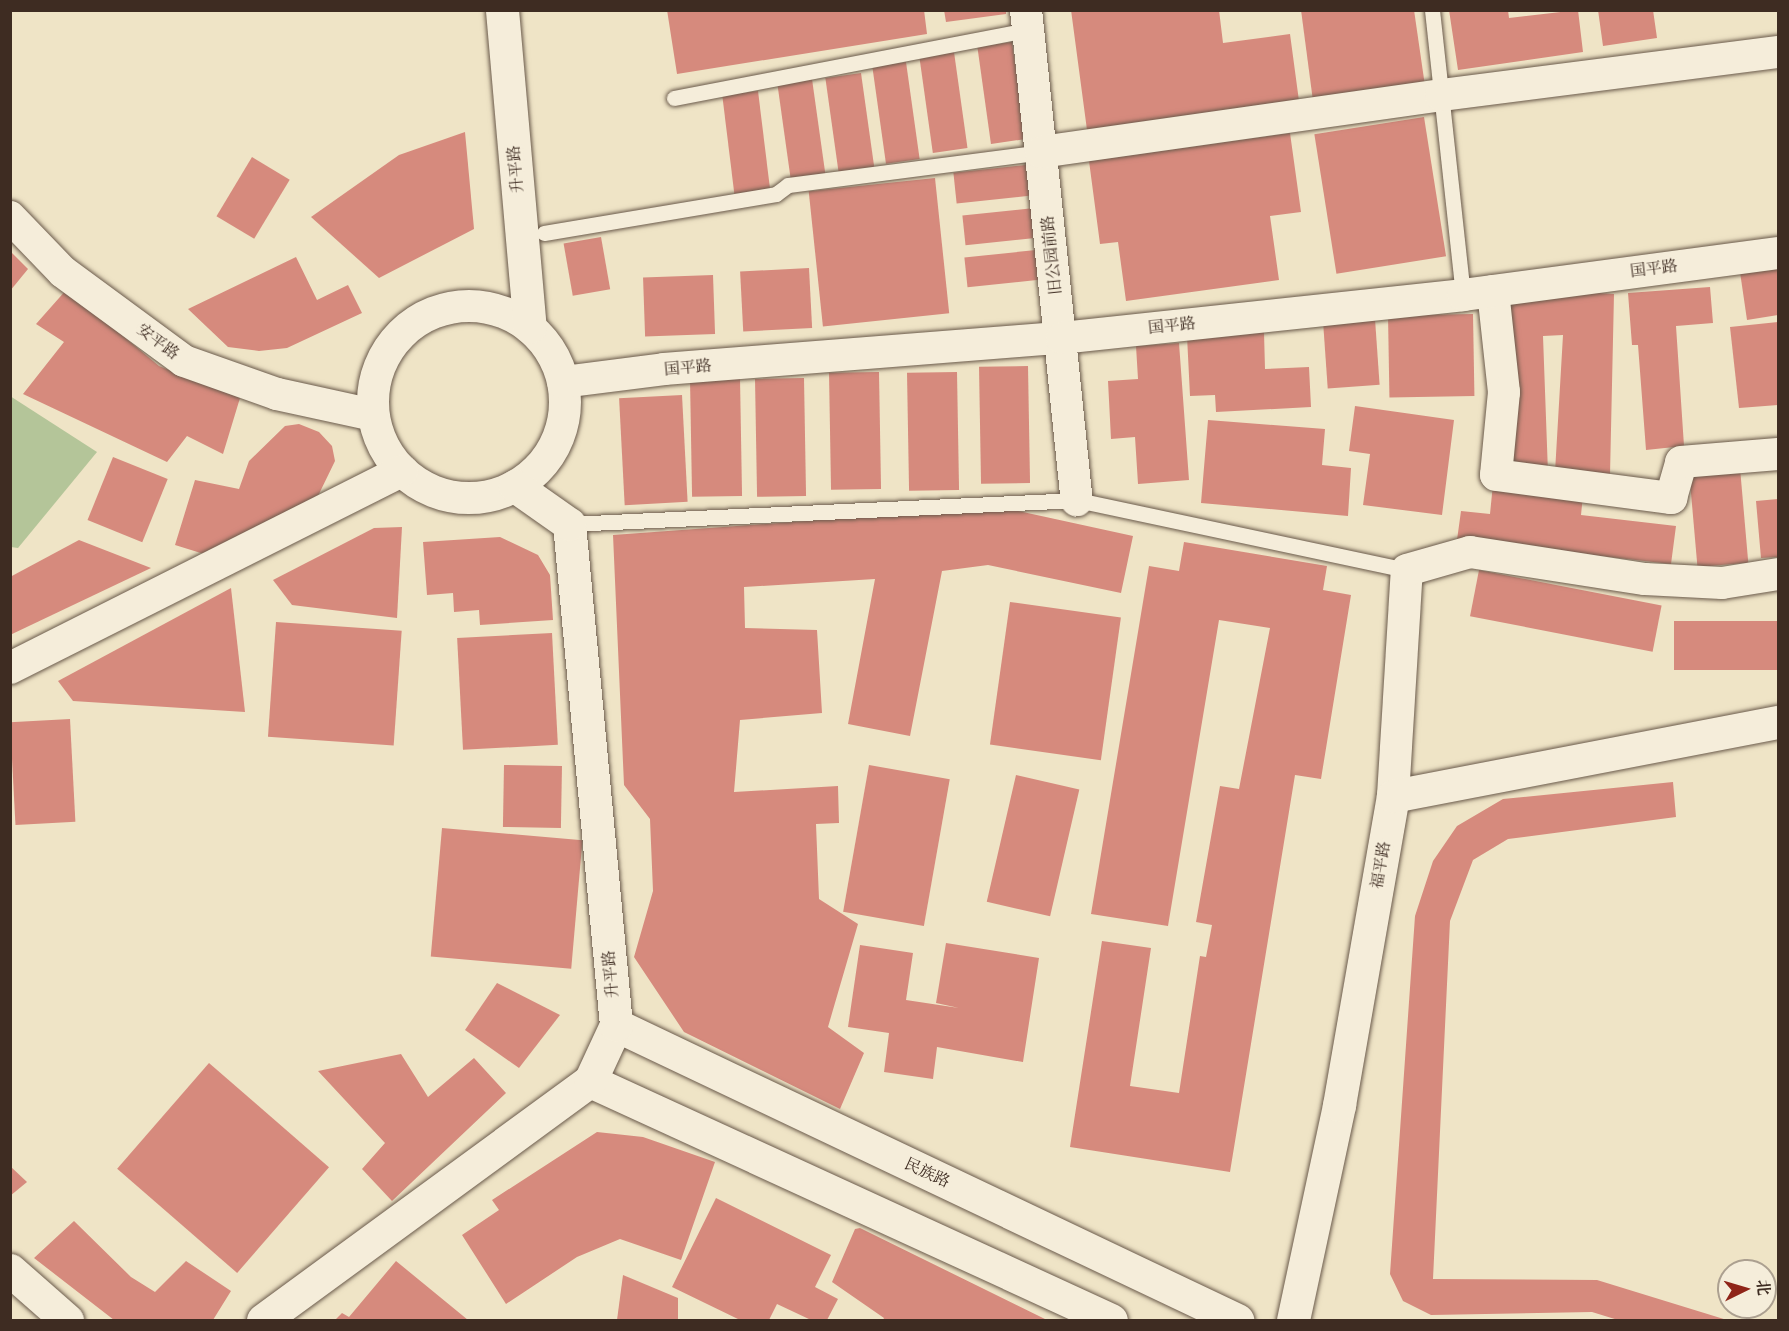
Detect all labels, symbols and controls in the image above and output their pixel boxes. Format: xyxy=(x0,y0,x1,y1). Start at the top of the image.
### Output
street label: 升平路 xyxy=(504,144,528,194)
street label: 旧公园前路 xyxy=(1038,214,1066,296)
street label: 国平路 xyxy=(1629,257,1679,281)
street label: 国平路 xyxy=(1147,314,1197,338)
street label: 安平路 xyxy=(133,320,183,364)
street label: 国平路 xyxy=(663,356,713,380)
street label: 福平路 xyxy=(1367,840,1395,890)
street label: 升平路 xyxy=(599,949,623,999)
street label: 民族路 xyxy=(901,1154,953,1192)
north arrow xyxy=(1717,1259,1777,1319)
text: 北 xyxy=(1753,1279,1774,1296)

